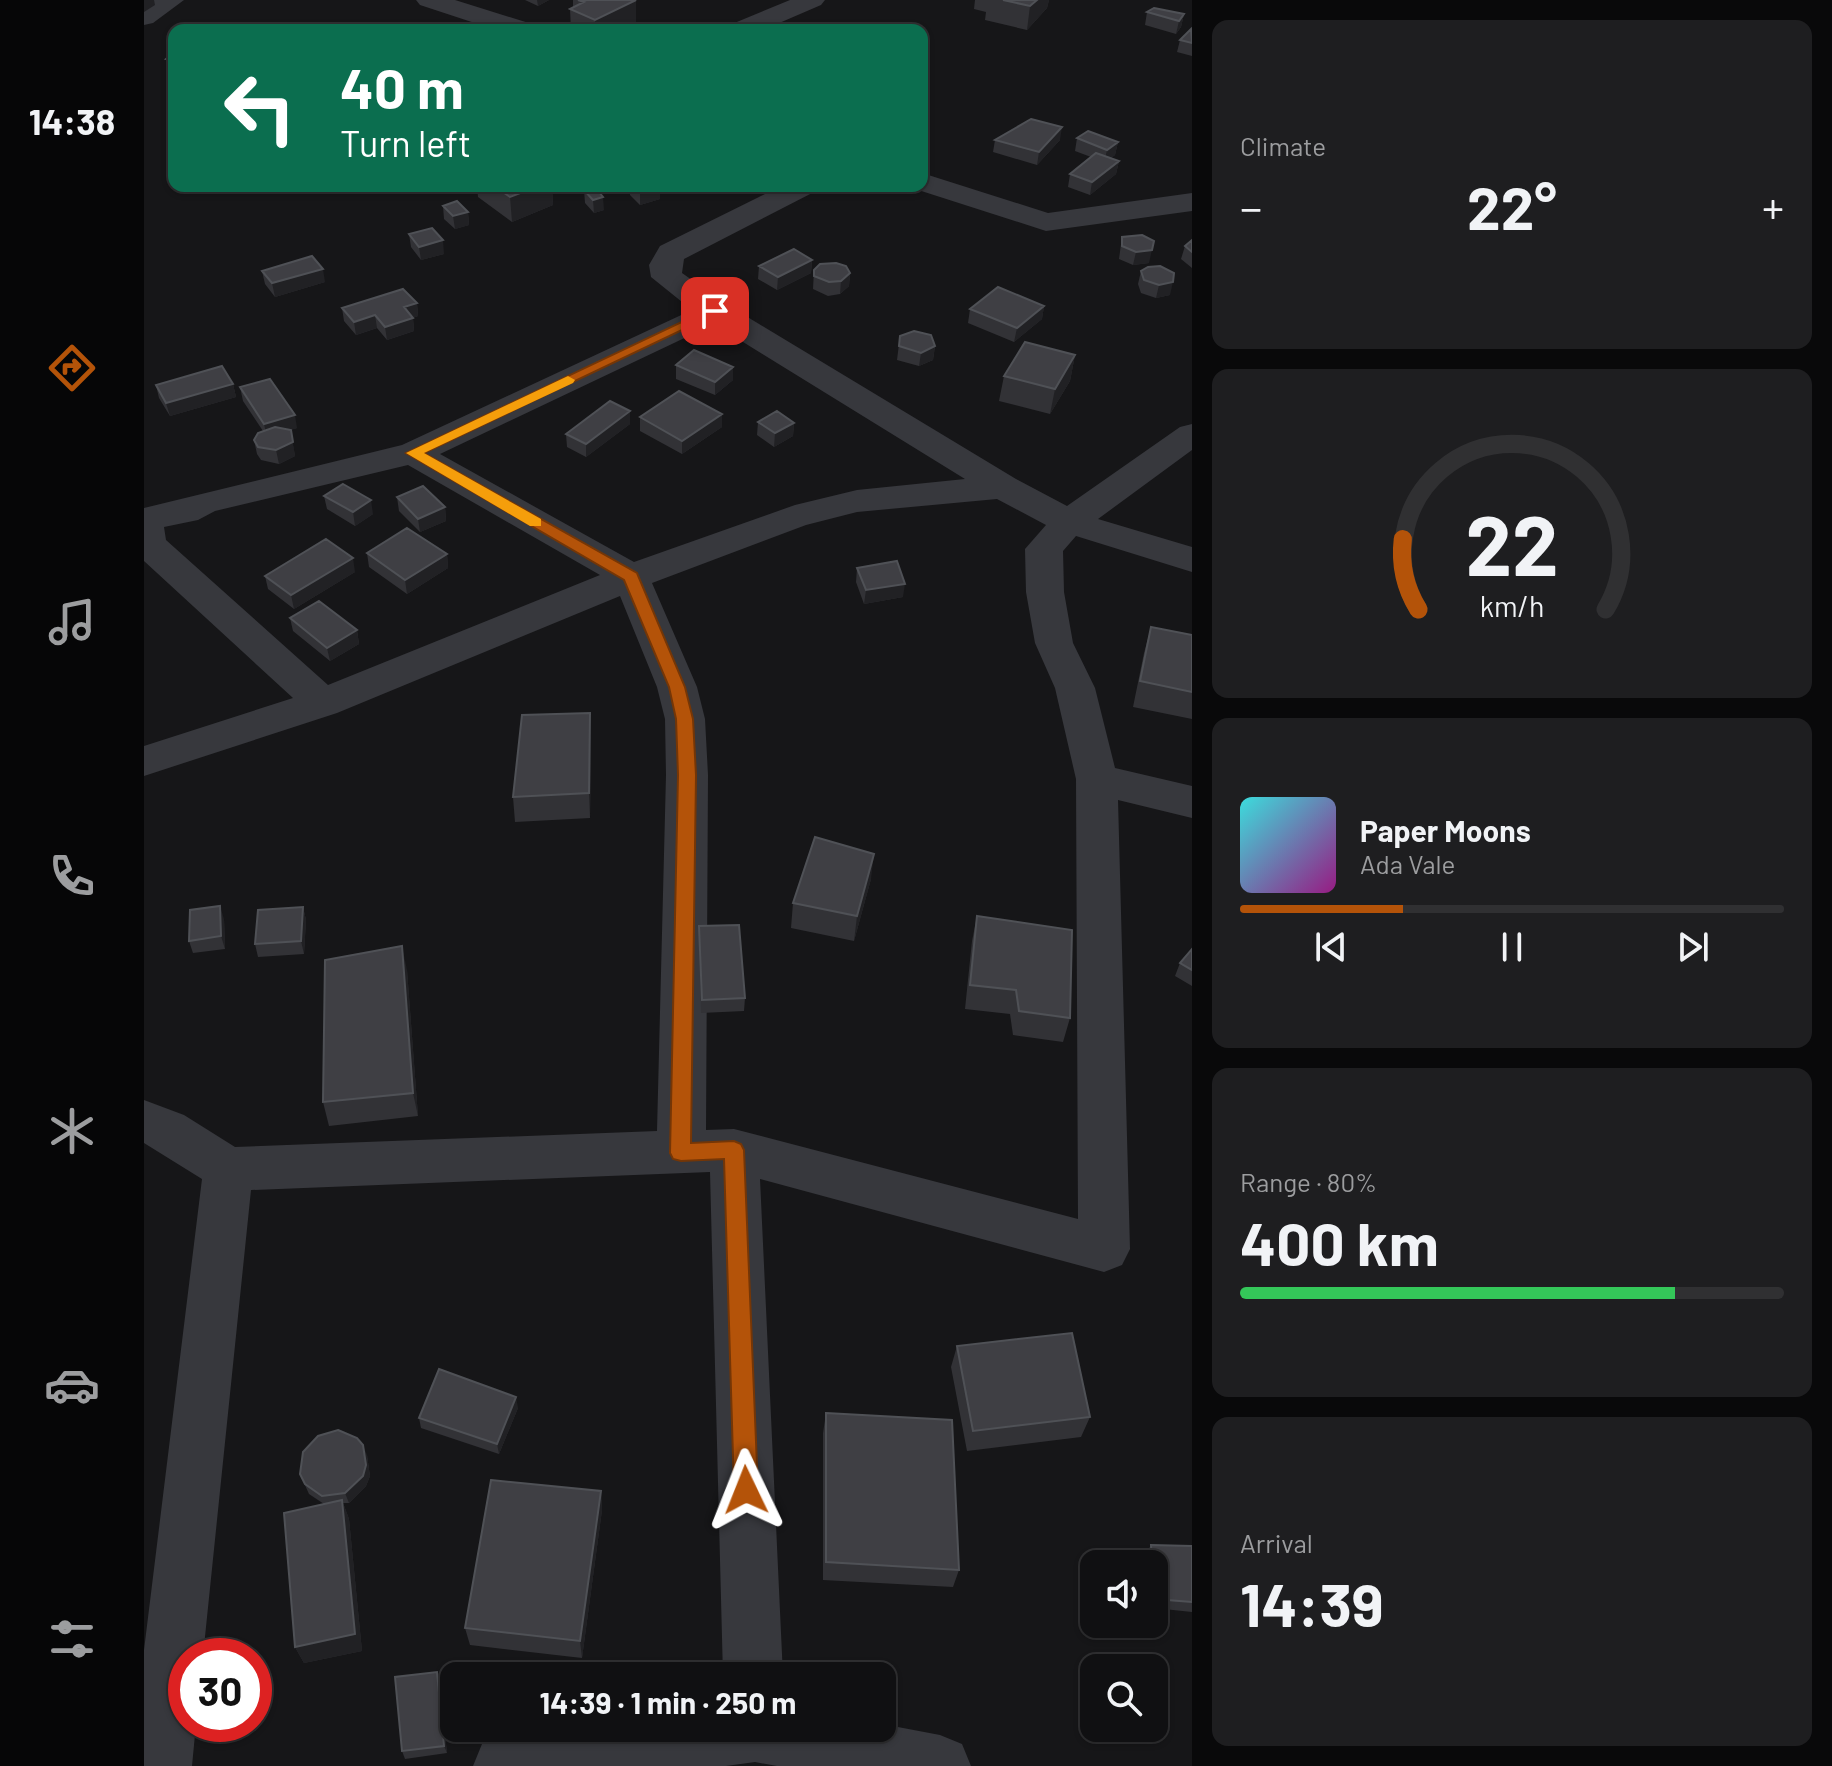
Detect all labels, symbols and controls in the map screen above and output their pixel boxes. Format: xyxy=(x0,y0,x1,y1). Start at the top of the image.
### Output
text: 40 m xyxy=(340,53,464,120)
icon: left xyxy=(208,56,312,160)
text: 14:38 xyxy=(29,99,115,142)
text: Turn left xyxy=(340,121,471,164)
text: Climate xyxy=(1240,130,1326,161)
text: 22° xyxy=(1467,170,1557,242)
text: − xyxy=(1240,180,1262,233)
text: + xyxy=(1762,180,1784,233)
pin xyxy=(681,277,749,345)
icon: arrive xyxy=(693,289,737,333)
icon: directions xyxy=(44,340,100,396)
text: 22 xyxy=(1465,492,1559,592)
text: km/h xyxy=(1480,588,1544,623)
icon: music xyxy=(44,594,100,650)
text: Paper Moons xyxy=(1360,812,1531,848)
icon: phone xyxy=(44,848,100,904)
text: Ada Vale xyxy=(1360,848,1455,879)
icon: previous xyxy=(1309,925,1353,969)
icon: pause xyxy=(1490,925,1534,969)
icon: next xyxy=(1671,925,1715,969)
icon: climate xyxy=(44,1103,100,1159)
text: Range · 80% xyxy=(1240,1166,1377,1197)
text: 400 km xyxy=(1240,1206,1439,1278)
icon: car xyxy=(44,1357,100,1413)
position arrow xyxy=(704,1448,788,1532)
text: Arrival xyxy=(1240,1527,1313,1558)
map controls xyxy=(1080,1550,1168,1742)
button: sound xyxy=(1080,1550,1168,1638)
text: 14:39 xyxy=(1240,1567,1384,1639)
icon: filters xyxy=(44,1611,100,1667)
speed limit sign: 30 xyxy=(168,1638,272,1742)
button: search xyxy=(1080,1654,1168,1742)
text: 14:39 · 1 min · 250 m xyxy=(540,1684,796,1720)

